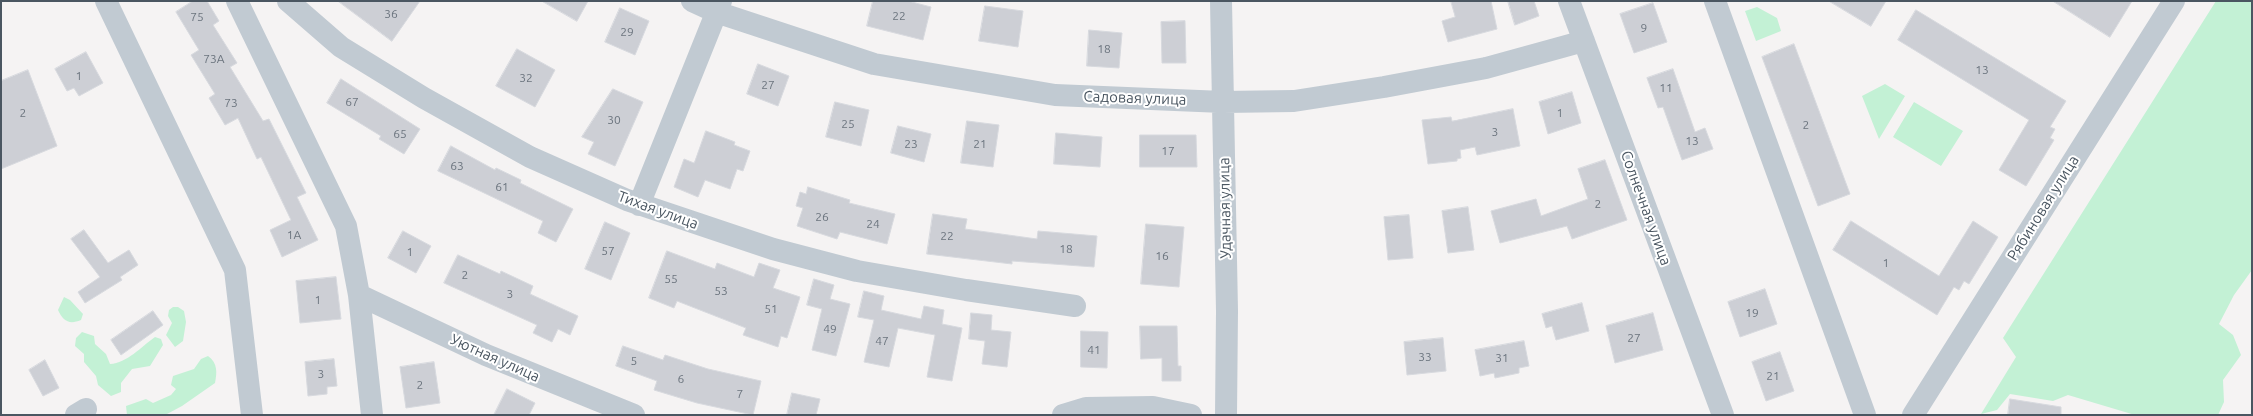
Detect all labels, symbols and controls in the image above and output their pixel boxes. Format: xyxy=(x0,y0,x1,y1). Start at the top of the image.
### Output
house number: 36 xyxy=(384,7,398,21)
house number: 22 xyxy=(892,9,906,23)
house number: 75 xyxy=(190,10,204,24)
house number: 9 xyxy=(1641,21,1647,35)
house number: 29 xyxy=(620,25,634,39)
house number: 18 xyxy=(1097,42,1111,56)
house number: 73А xyxy=(203,52,225,66)
house number: 13 xyxy=(1975,63,1989,77)
house number: 1 xyxy=(76,69,82,83)
house number: 32 xyxy=(519,71,533,85)
house number: 27 xyxy=(761,78,775,92)
house number: 11 xyxy=(1659,81,1673,95)
street label: Садовая улица xyxy=(1083,87,1187,109)
house number: 67 xyxy=(345,95,359,109)
house number: 73 xyxy=(224,96,238,110)
house number: 2 xyxy=(20,106,26,120)
house number: 1 xyxy=(1557,106,1563,120)
house number: 30 xyxy=(607,113,621,127)
house number: 25 xyxy=(841,117,855,131)
house number: 2 xyxy=(1803,118,1809,132)
house number: 3 xyxy=(1492,125,1498,139)
house number: 65 xyxy=(393,127,407,141)
house number: 13 xyxy=(1685,134,1699,148)
house number: 23 xyxy=(904,137,918,151)
house number: 21 xyxy=(973,137,987,151)
house number: 17 xyxy=(1161,144,1175,158)
street label: Солнечная улица xyxy=(1617,148,1675,268)
street label: Рябиновая улица xyxy=(2003,152,2083,264)
street label: Удачная улица xyxy=(1215,157,1235,259)
house number: 63 xyxy=(450,159,464,173)
house number: 61 xyxy=(495,180,509,194)
street label: Тихая улица xyxy=(615,187,701,233)
house number: 2 xyxy=(1595,197,1601,211)
house number: 26 xyxy=(815,210,829,224)
house number: 24 xyxy=(866,217,880,231)
house number: 1А xyxy=(287,228,301,242)
house number: 22 xyxy=(940,229,954,243)
house number: 18 xyxy=(1059,242,1073,256)
house number: 57 xyxy=(601,244,615,258)
house number: 1 xyxy=(407,245,413,259)
house number: 16 xyxy=(1155,249,1169,263)
house number: 1 xyxy=(1883,256,1889,270)
house number: 2 xyxy=(462,268,468,282)
house number: 55 xyxy=(664,272,678,286)
house number: 53 xyxy=(714,284,728,298)
house number: 3 xyxy=(507,287,513,301)
house number: 1 xyxy=(315,293,321,307)
house number: 51 xyxy=(764,302,778,316)
house number: 19 xyxy=(1745,306,1759,320)
house number: 49 xyxy=(823,322,837,336)
street label: Уютная улица xyxy=(448,330,542,386)
house number: 27 xyxy=(1627,331,1641,345)
house number: 47 xyxy=(875,334,889,348)
house number: 41 xyxy=(1087,343,1101,357)
house number: 33 xyxy=(1418,350,1432,364)
house number: 31 xyxy=(1495,351,1509,365)
house number: 5 xyxy=(631,354,637,368)
house number: 3 xyxy=(318,367,324,381)
house number: 21 xyxy=(1766,369,1780,383)
house number: 6 xyxy=(678,372,684,386)
house number: 2 xyxy=(417,378,423,392)
house number: 7 xyxy=(737,387,743,401)

